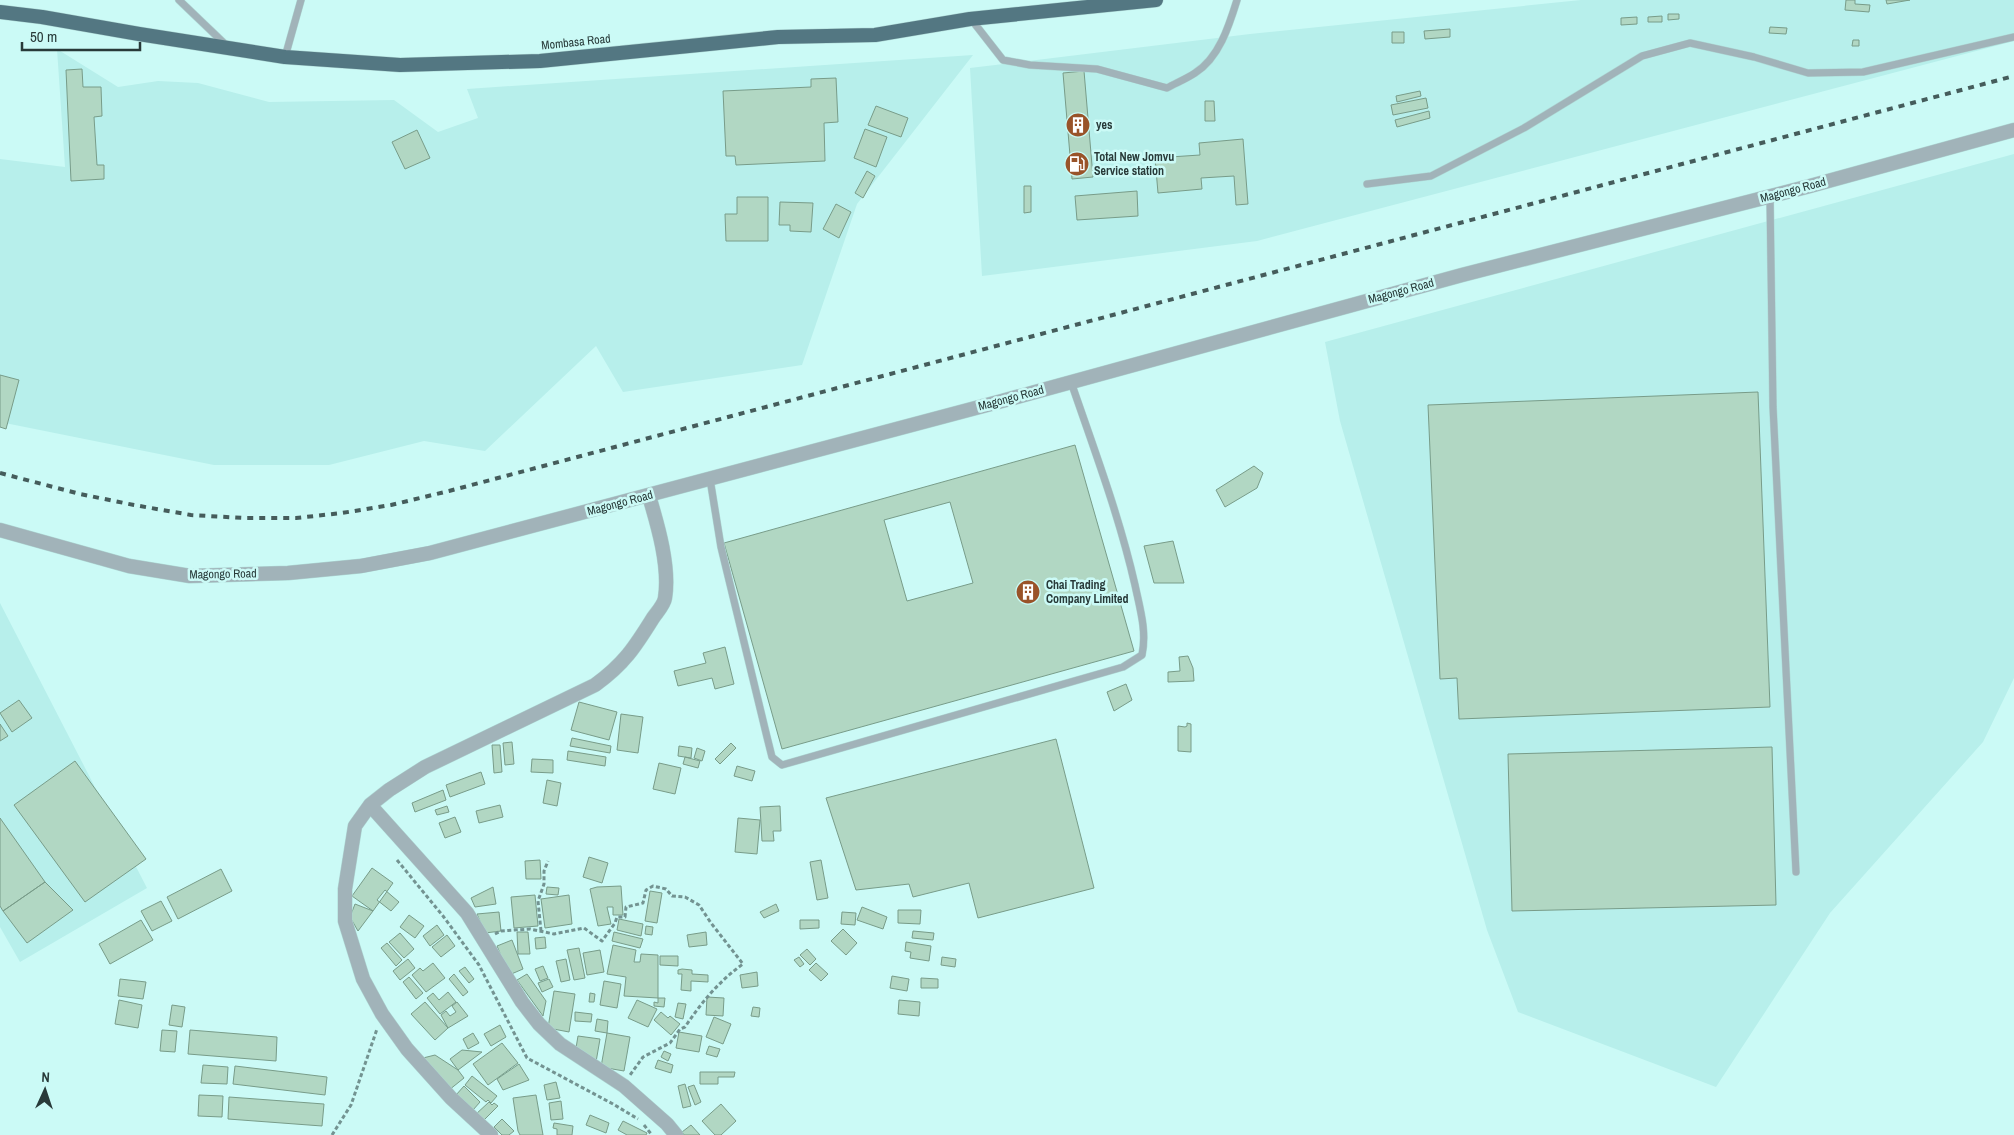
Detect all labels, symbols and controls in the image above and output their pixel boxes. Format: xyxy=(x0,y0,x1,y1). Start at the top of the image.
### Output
scale bar xyxy=(22,20,140,52)
text: 50 m xyxy=(30,26,57,47)
street label: Mombasa Road xyxy=(541,30,611,54)
building icon: yes xyxy=(1065,112,1091,138)
place label: yes xyxy=(1096,117,1113,133)
place label: Total New Jomvu Service station xyxy=(1094,149,1174,179)
fuel station icon: Total New Jomvu Service station xyxy=(1064,151,1090,177)
street label: Magongo Road xyxy=(1758,174,1828,206)
street label: Magongo Road xyxy=(1366,275,1436,307)
street label: Magongo Road xyxy=(976,382,1046,414)
street label: Magongo Road xyxy=(585,487,655,519)
street label: Magongo Road xyxy=(189,565,257,583)
place label: Chai Trading Company Limited xyxy=(1046,577,1129,607)
building icon: Chai Trading Company Limited xyxy=(1015,579,1041,605)
north arrow xyxy=(20,1065,70,1115)
text: N xyxy=(41,1068,50,1086)

